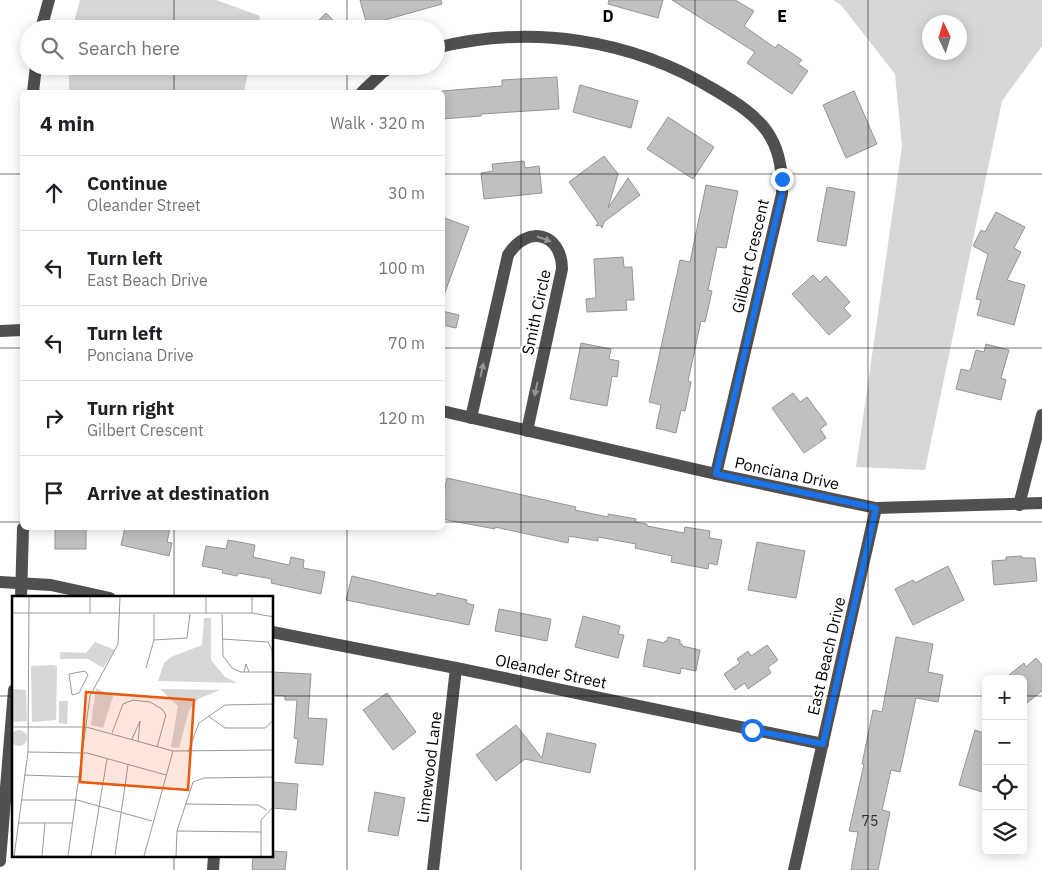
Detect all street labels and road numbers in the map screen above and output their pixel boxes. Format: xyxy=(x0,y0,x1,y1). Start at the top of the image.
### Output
street label: Gilbert Crescent xyxy=(727,197,773,315)
street label: Smith Circle xyxy=(517,267,555,356)
street label: Ponciana Drive xyxy=(733,452,841,494)
street label: East Beach Drive xyxy=(803,595,849,717)
street label: Oleander Street xyxy=(493,649,609,693)
street label: Limewood Lane xyxy=(412,710,446,824)

